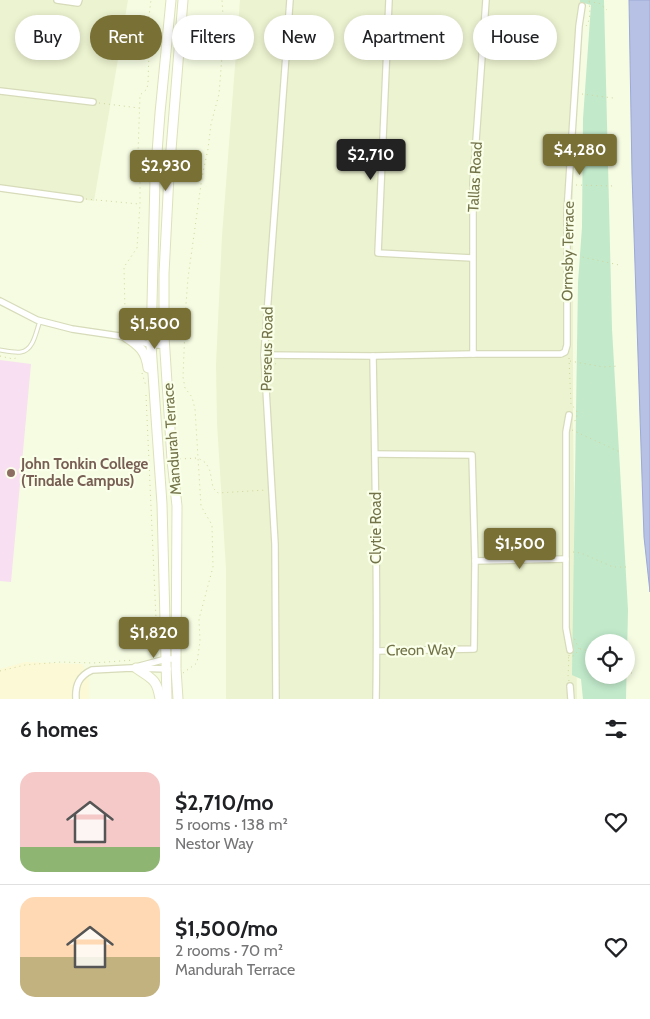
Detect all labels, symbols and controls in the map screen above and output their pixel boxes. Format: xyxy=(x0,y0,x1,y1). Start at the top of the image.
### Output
chip: Buy xyxy=(15,15,80,60)
chip: Rent xyxy=(90,15,162,60)
chip: Filters xyxy=(172,15,254,60)
chip: New xyxy=(264,15,334,60)
chip: Apartment xyxy=(344,15,463,60)
chip: House xyxy=(473,15,557,60)
pin: $4,280 xyxy=(539,134,621,176)
pin: $2,710 xyxy=(330,138,412,181)
text: $4,280 xyxy=(554,140,606,159)
street label: Tallas Road xyxy=(464,141,486,213)
text: $2,710 xyxy=(348,145,394,164)
pin: $2,930 xyxy=(125,150,207,192)
text: $2,930 xyxy=(141,156,191,175)
street label: Ormsby Terrace xyxy=(558,200,578,301)
street label: Perseus Road xyxy=(257,307,277,391)
pin: $1,500 xyxy=(114,308,196,350)
text: $1,500 xyxy=(130,314,180,333)
street label: Mandurah Terrace xyxy=(159,382,185,496)
place label: John Tonkin College (Tindale Campus) xyxy=(20,455,149,490)
marker: John Tonkin College (Tindale Campus) xyxy=(5,467,17,479)
street label: Clytie Road xyxy=(367,492,385,564)
pin: $1,500 xyxy=(479,528,561,570)
text: $1,500 xyxy=(495,534,545,553)
pin: $1,820 xyxy=(113,616,195,659)
text: $1,820 xyxy=(130,623,178,642)
map controls xyxy=(585,634,635,684)
button: locate xyxy=(585,634,635,684)
street label: Creon Way xyxy=(386,640,456,660)
icon: filters xyxy=(602,715,630,743)
text: 6 homes xyxy=(20,717,98,742)
text: $2,710/mo xyxy=(175,790,273,815)
icon: home xyxy=(60,792,120,852)
icon: heart xyxy=(602,808,630,836)
text: 5 rooms · 138 m² xyxy=(175,815,288,834)
text: Nestor Way xyxy=(175,834,254,853)
text: $1,500/mo xyxy=(175,916,278,941)
icon: home xyxy=(60,917,120,977)
icon: heart xyxy=(602,933,630,961)
text: 2 rooms · 70 m² xyxy=(175,941,283,960)
text: Mandurah Terrace xyxy=(175,960,295,979)

